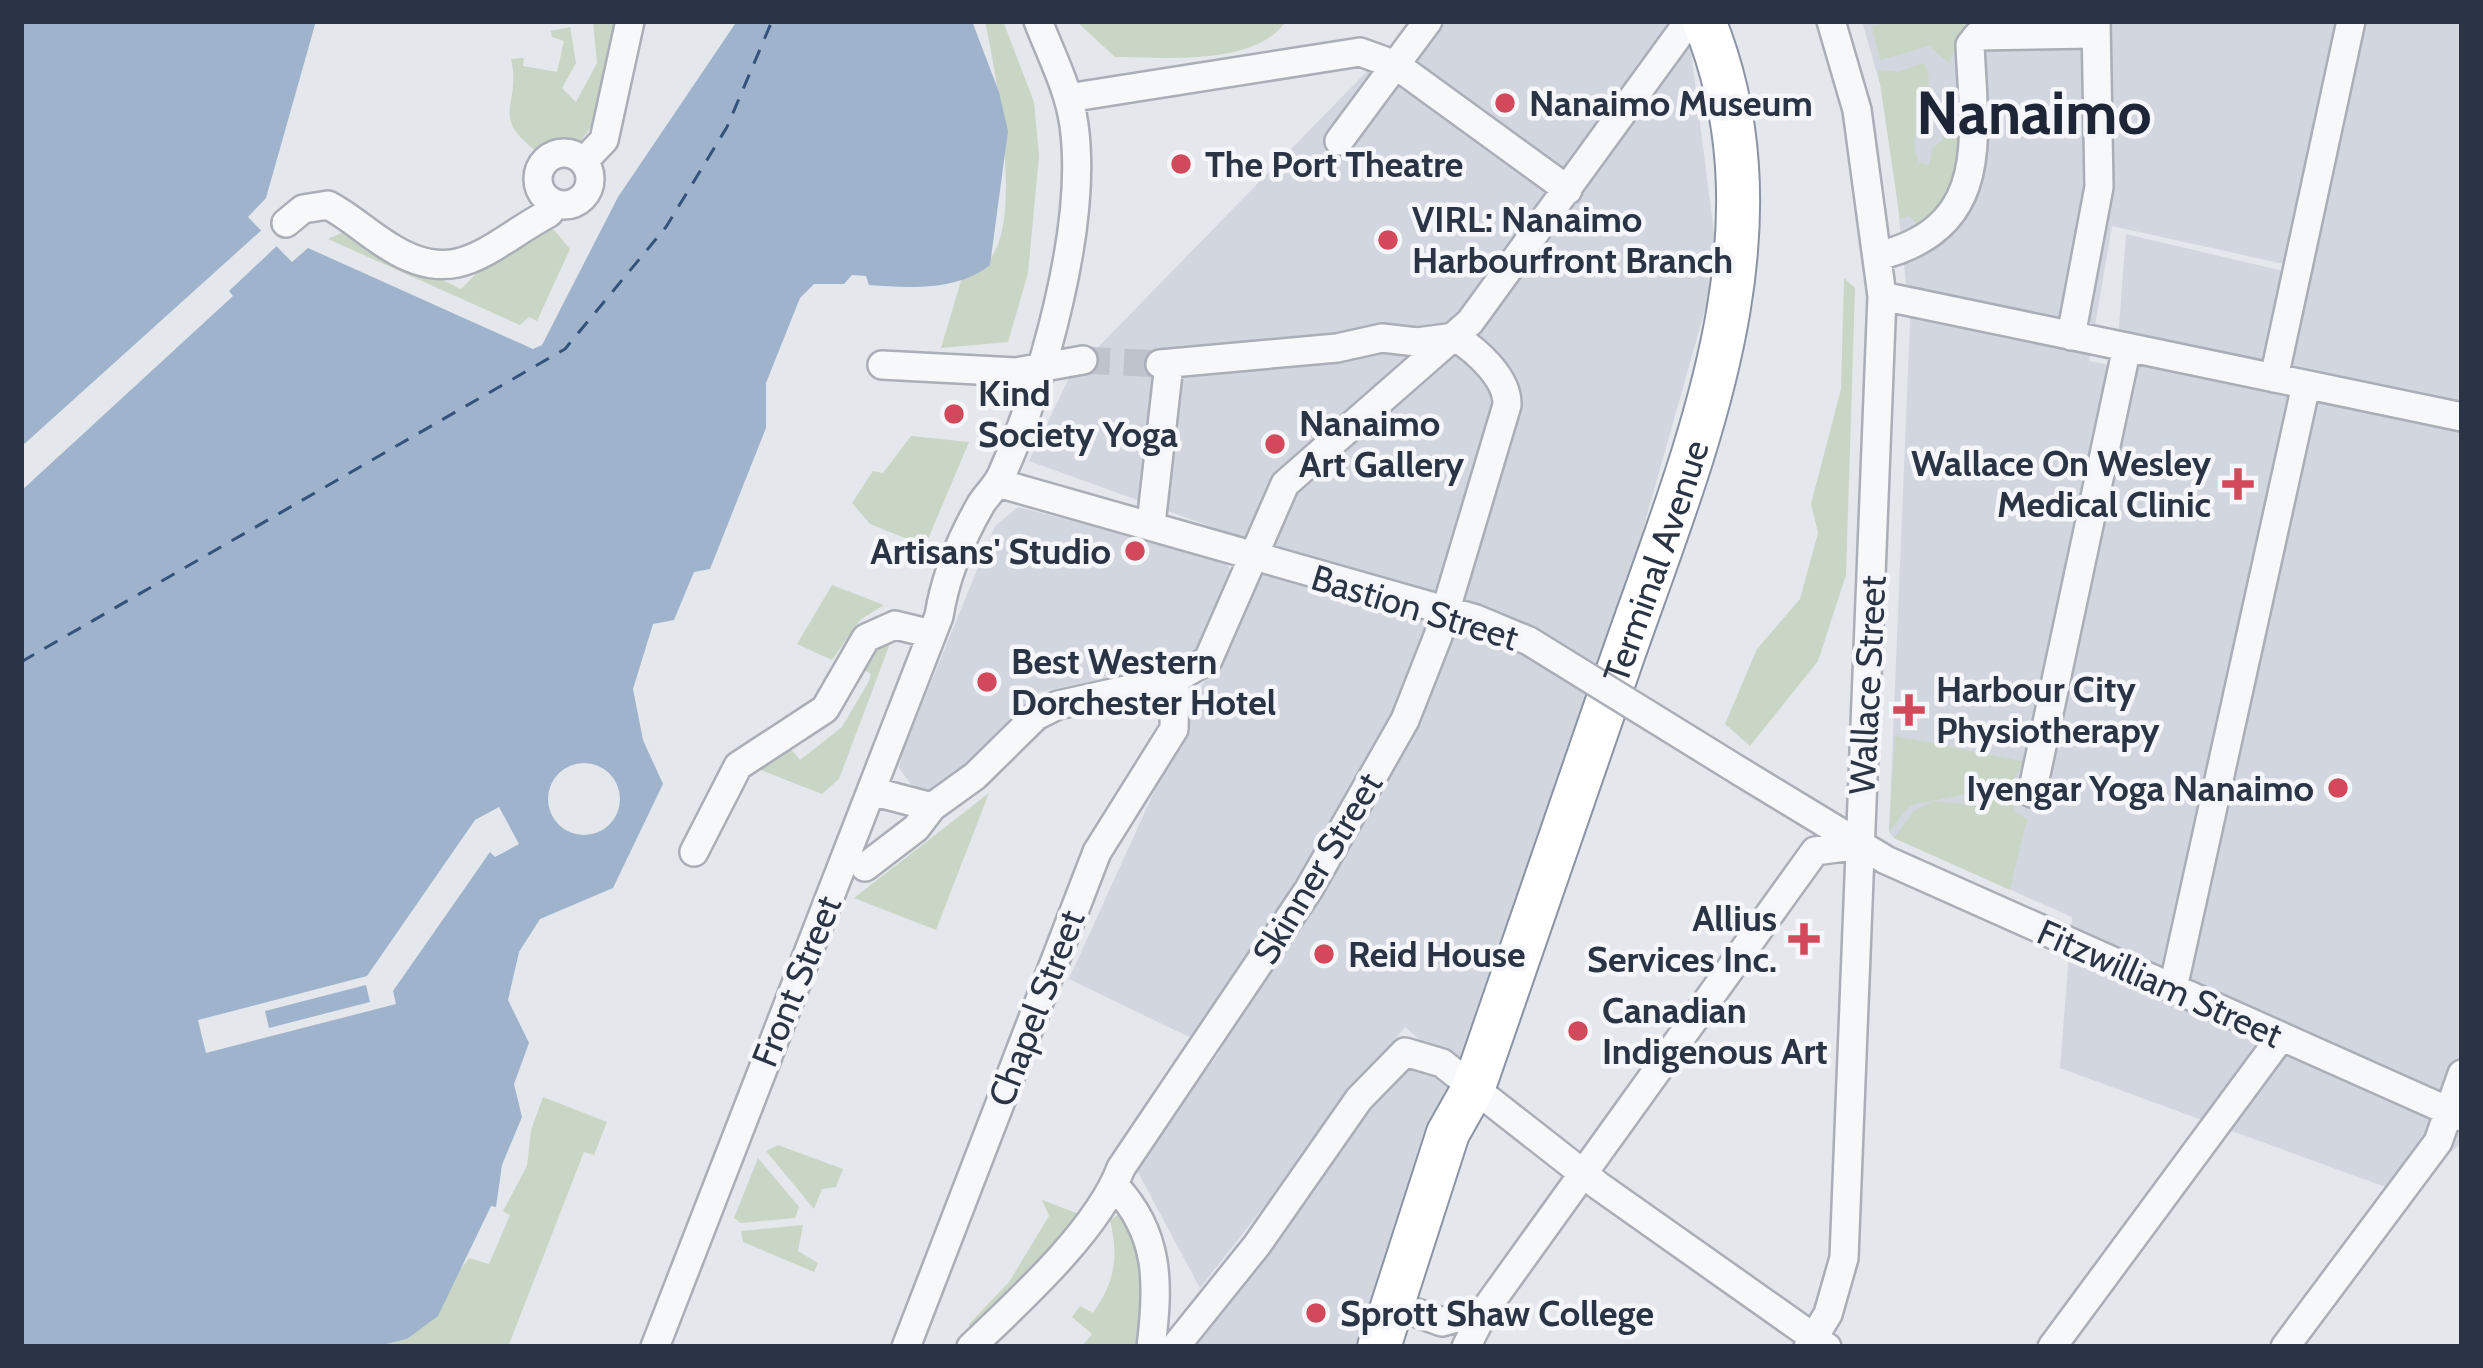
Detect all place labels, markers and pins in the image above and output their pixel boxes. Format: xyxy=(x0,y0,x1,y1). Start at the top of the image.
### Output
place label: Nanaimo Museum xyxy=(1529,81,1813,125)
marker: Nanaimo Museum xyxy=(1492,90,1518,116)
place label: The Port Theatre xyxy=(1205,142,1463,186)
marker: The Port Theatre xyxy=(1168,151,1194,177)
place label: VIRL: Nanaimo Harbourfront Branch xyxy=(1412,197,1733,282)
marker: VIRL: Nanaimo Harbourfront Branch xyxy=(1375,227,1401,253)
place label: Kind Society Yoga xyxy=(978,371,1178,456)
marker: Kind Society Yoga xyxy=(941,401,967,427)
place label: Nanaimo Art Gallery xyxy=(1299,401,1465,486)
marker: Nanaimo Art Gallery xyxy=(1262,431,1288,457)
place label: Wallace On Wesley Medical Clinic xyxy=(1911,441,2212,526)
marker: Wallace On Wesley Medical Clinic xyxy=(2222,468,2254,500)
place label: Artisans' Studio xyxy=(870,529,1111,573)
marker: Artisans' Studio xyxy=(1122,538,1148,564)
place label: Best Western Dorchester Hotel xyxy=(1011,639,1276,724)
place label: Harbour City Physiotherapy xyxy=(1936,667,2160,752)
marker: Best Western Dorchester Hotel xyxy=(974,669,1000,695)
marker: Harbour City Physiotherapy xyxy=(1893,694,1925,726)
place label: Iyengar Yoga Nanaimo xyxy=(1966,766,2314,810)
marker: Iyengar Yoga Nanaimo xyxy=(2325,775,2351,801)
place label: Allius Services Inc. xyxy=(1587,896,1777,981)
marker: Allius Services Inc. xyxy=(1788,923,1820,955)
place label: Reid House xyxy=(1348,932,1526,976)
marker: Reid House xyxy=(1311,941,1337,967)
place label: Canadian Indigenous Art xyxy=(1602,988,1828,1073)
marker: Canadian Indigenous Art xyxy=(1565,1018,1591,1044)
place label: Sprott Shaw College xyxy=(1340,1291,1654,1335)
marker: Sprott Shaw College xyxy=(1303,1300,1329,1326)

